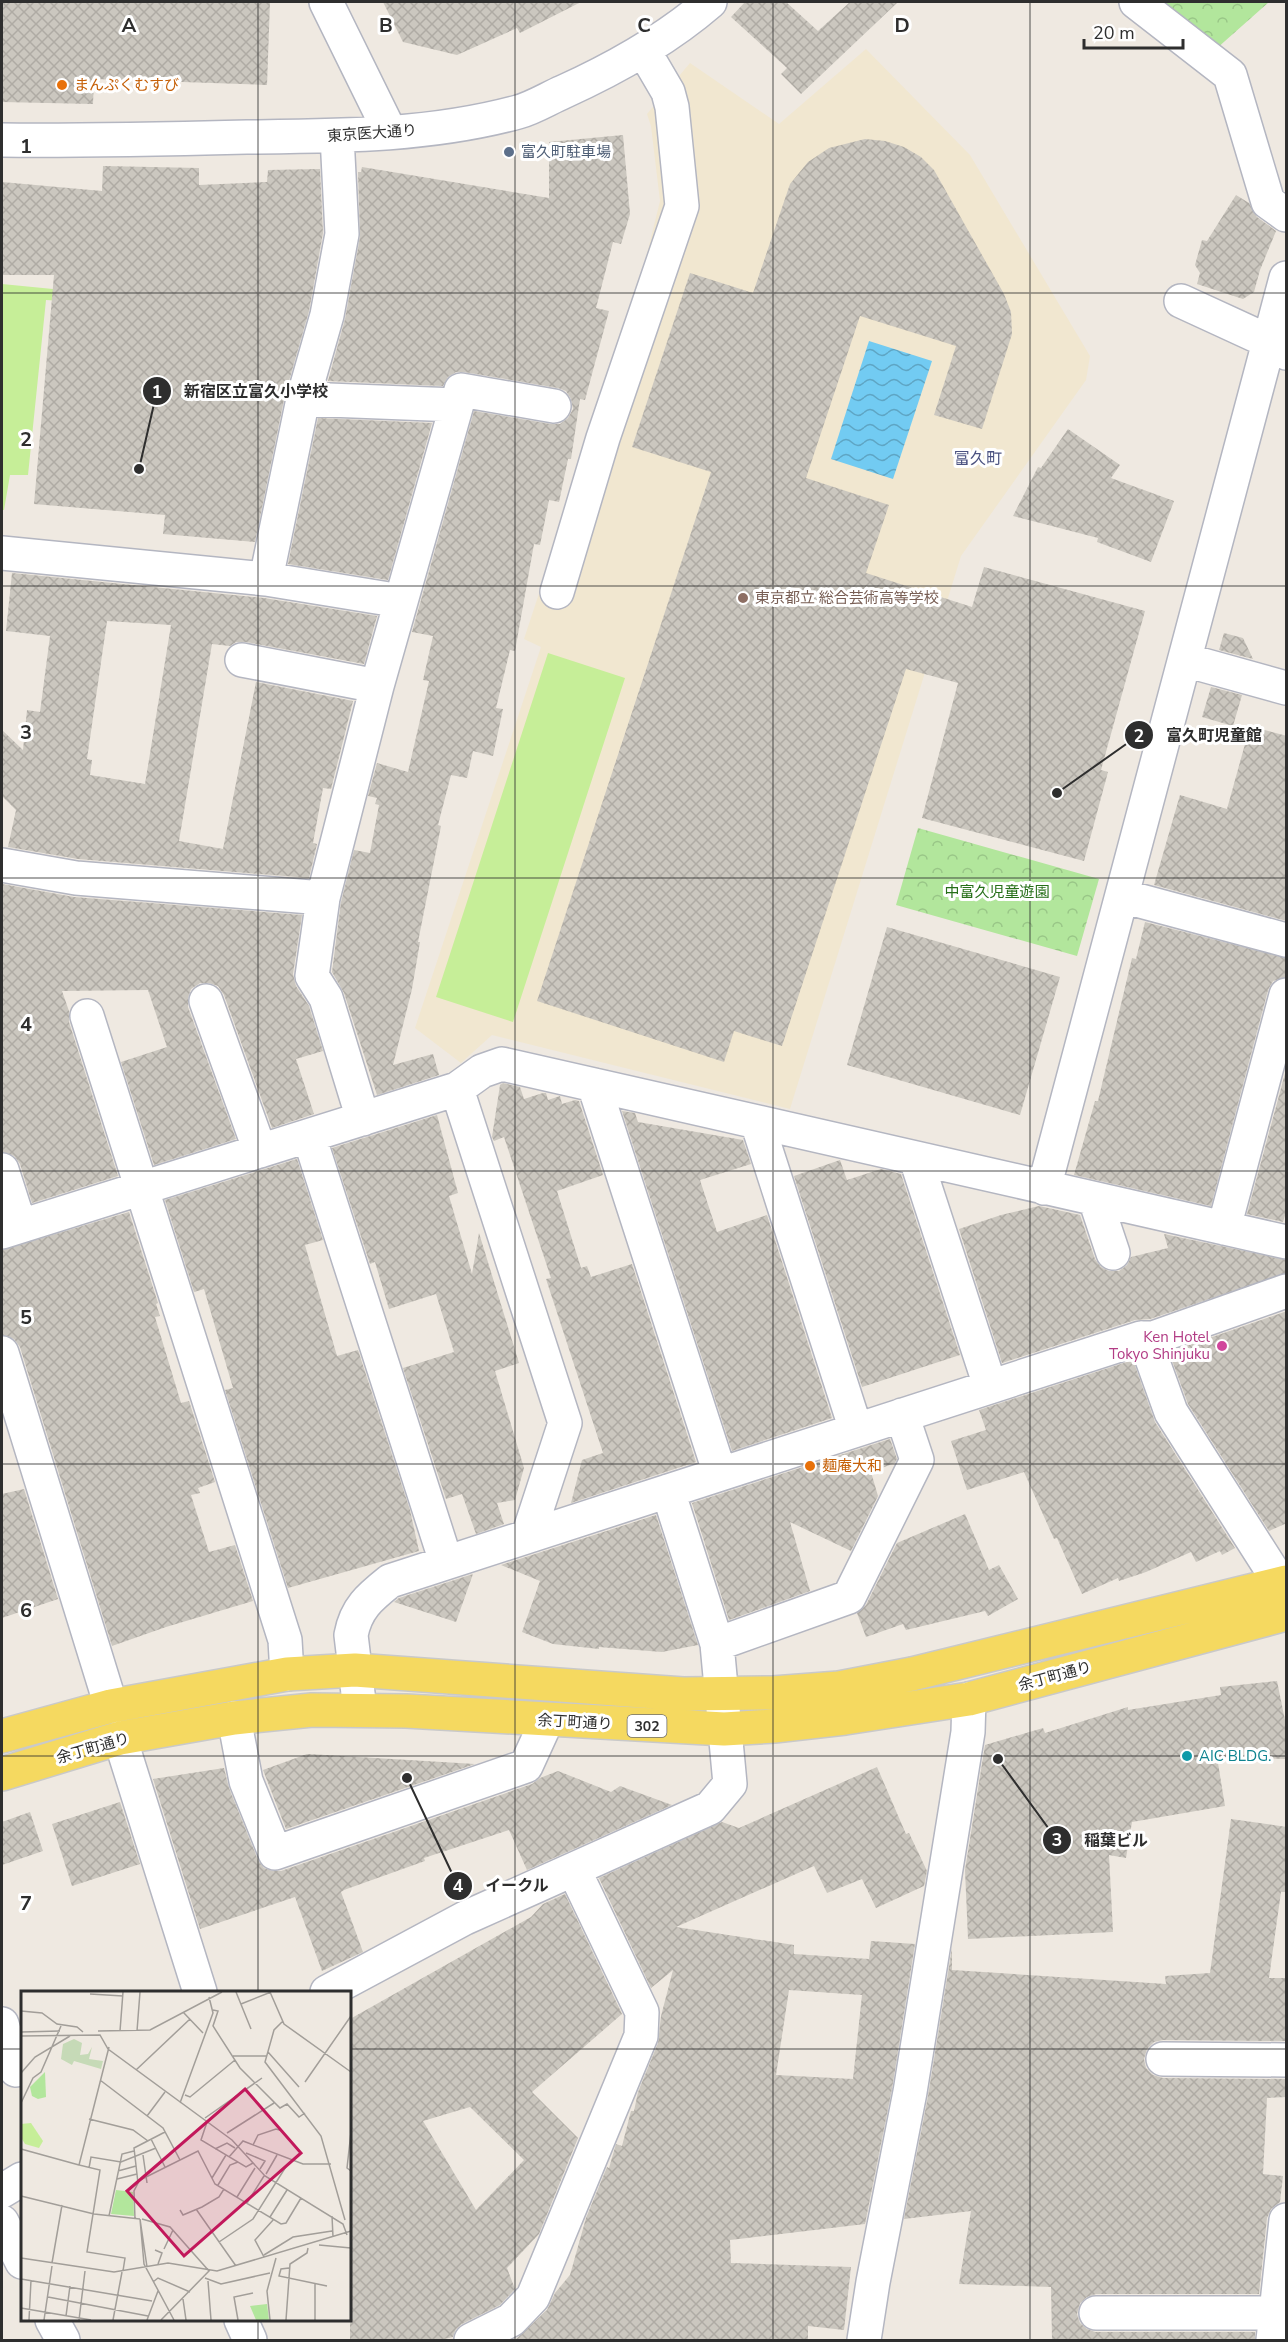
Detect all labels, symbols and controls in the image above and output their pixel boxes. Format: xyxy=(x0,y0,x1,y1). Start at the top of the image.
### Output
text: A xyxy=(122,12,137,39)
text: B xyxy=(379,12,393,39)
text: C xyxy=(637,12,651,39)
text: D xyxy=(894,12,910,39)
scale bar xyxy=(1084,12,1183,50)
text: 20 m xyxy=(1093,21,1135,45)
place label: まんぷくむすび xyxy=(74,75,179,95)
marker: まんぷくむすび xyxy=(55,78,69,92)
street label: 東京医大通り xyxy=(326,120,418,146)
text: 1 xyxy=(20,133,32,160)
place label: 富久町駐車場 xyxy=(521,142,611,162)
marker: 富久町駐車場 xyxy=(502,145,516,159)
callout: 新宿区立富久小学校 xyxy=(142,374,340,408)
text: 1 xyxy=(152,380,162,404)
text: 新宿区立富久小学校 xyxy=(184,381,328,403)
text: 2 xyxy=(20,426,32,453)
district label: 富久町 xyxy=(954,448,1002,470)
place label: 東京都立 総合芸術高等学校 xyxy=(755,588,939,608)
marker: 東京都立 総合芸術高等学校 xyxy=(736,591,750,605)
callout: 富久町児童館 xyxy=(1124,718,1274,752)
text: 3 xyxy=(20,719,32,746)
text: 2 xyxy=(1134,724,1144,748)
text: 富久町児童館 xyxy=(1166,725,1262,747)
park label: 中富久児童遊園 xyxy=(944,882,1050,902)
text: 4 xyxy=(20,1011,32,1038)
text: 5 xyxy=(20,1304,32,1331)
place label: Ken Hotel Tokyo Shinjuku xyxy=(1109,1327,1211,1364)
marker: Ken Hotel Tokyo Shinjuku xyxy=(1215,1339,1229,1353)
place label: 麺庵大和 xyxy=(822,1456,882,1476)
marker: 麺庵大和 xyxy=(803,1459,817,1473)
text: 6 xyxy=(20,1597,32,1624)
street label: 余丁町通り xyxy=(1016,1657,1094,1695)
street label: 余丁町通り xyxy=(537,1710,613,1734)
road number: 302 xyxy=(628,1715,666,1737)
street label: 余丁町通り xyxy=(54,1728,132,1768)
place label: AIC BLDG. xyxy=(1199,1746,1271,1766)
marker: AIC BLDG. xyxy=(1180,1749,1194,1763)
callout: 稲葉ビル xyxy=(1042,1823,1160,1857)
text: 3 xyxy=(1052,1828,1062,1852)
text: 稲葉ビル xyxy=(1084,1830,1148,1852)
callout: イークル xyxy=(443,1869,561,1903)
text: 4 xyxy=(453,1874,464,1898)
text: イークル xyxy=(485,1875,549,1897)
text: 7 xyxy=(20,1890,32,1917)
inset map xyxy=(21,1991,351,2321)

